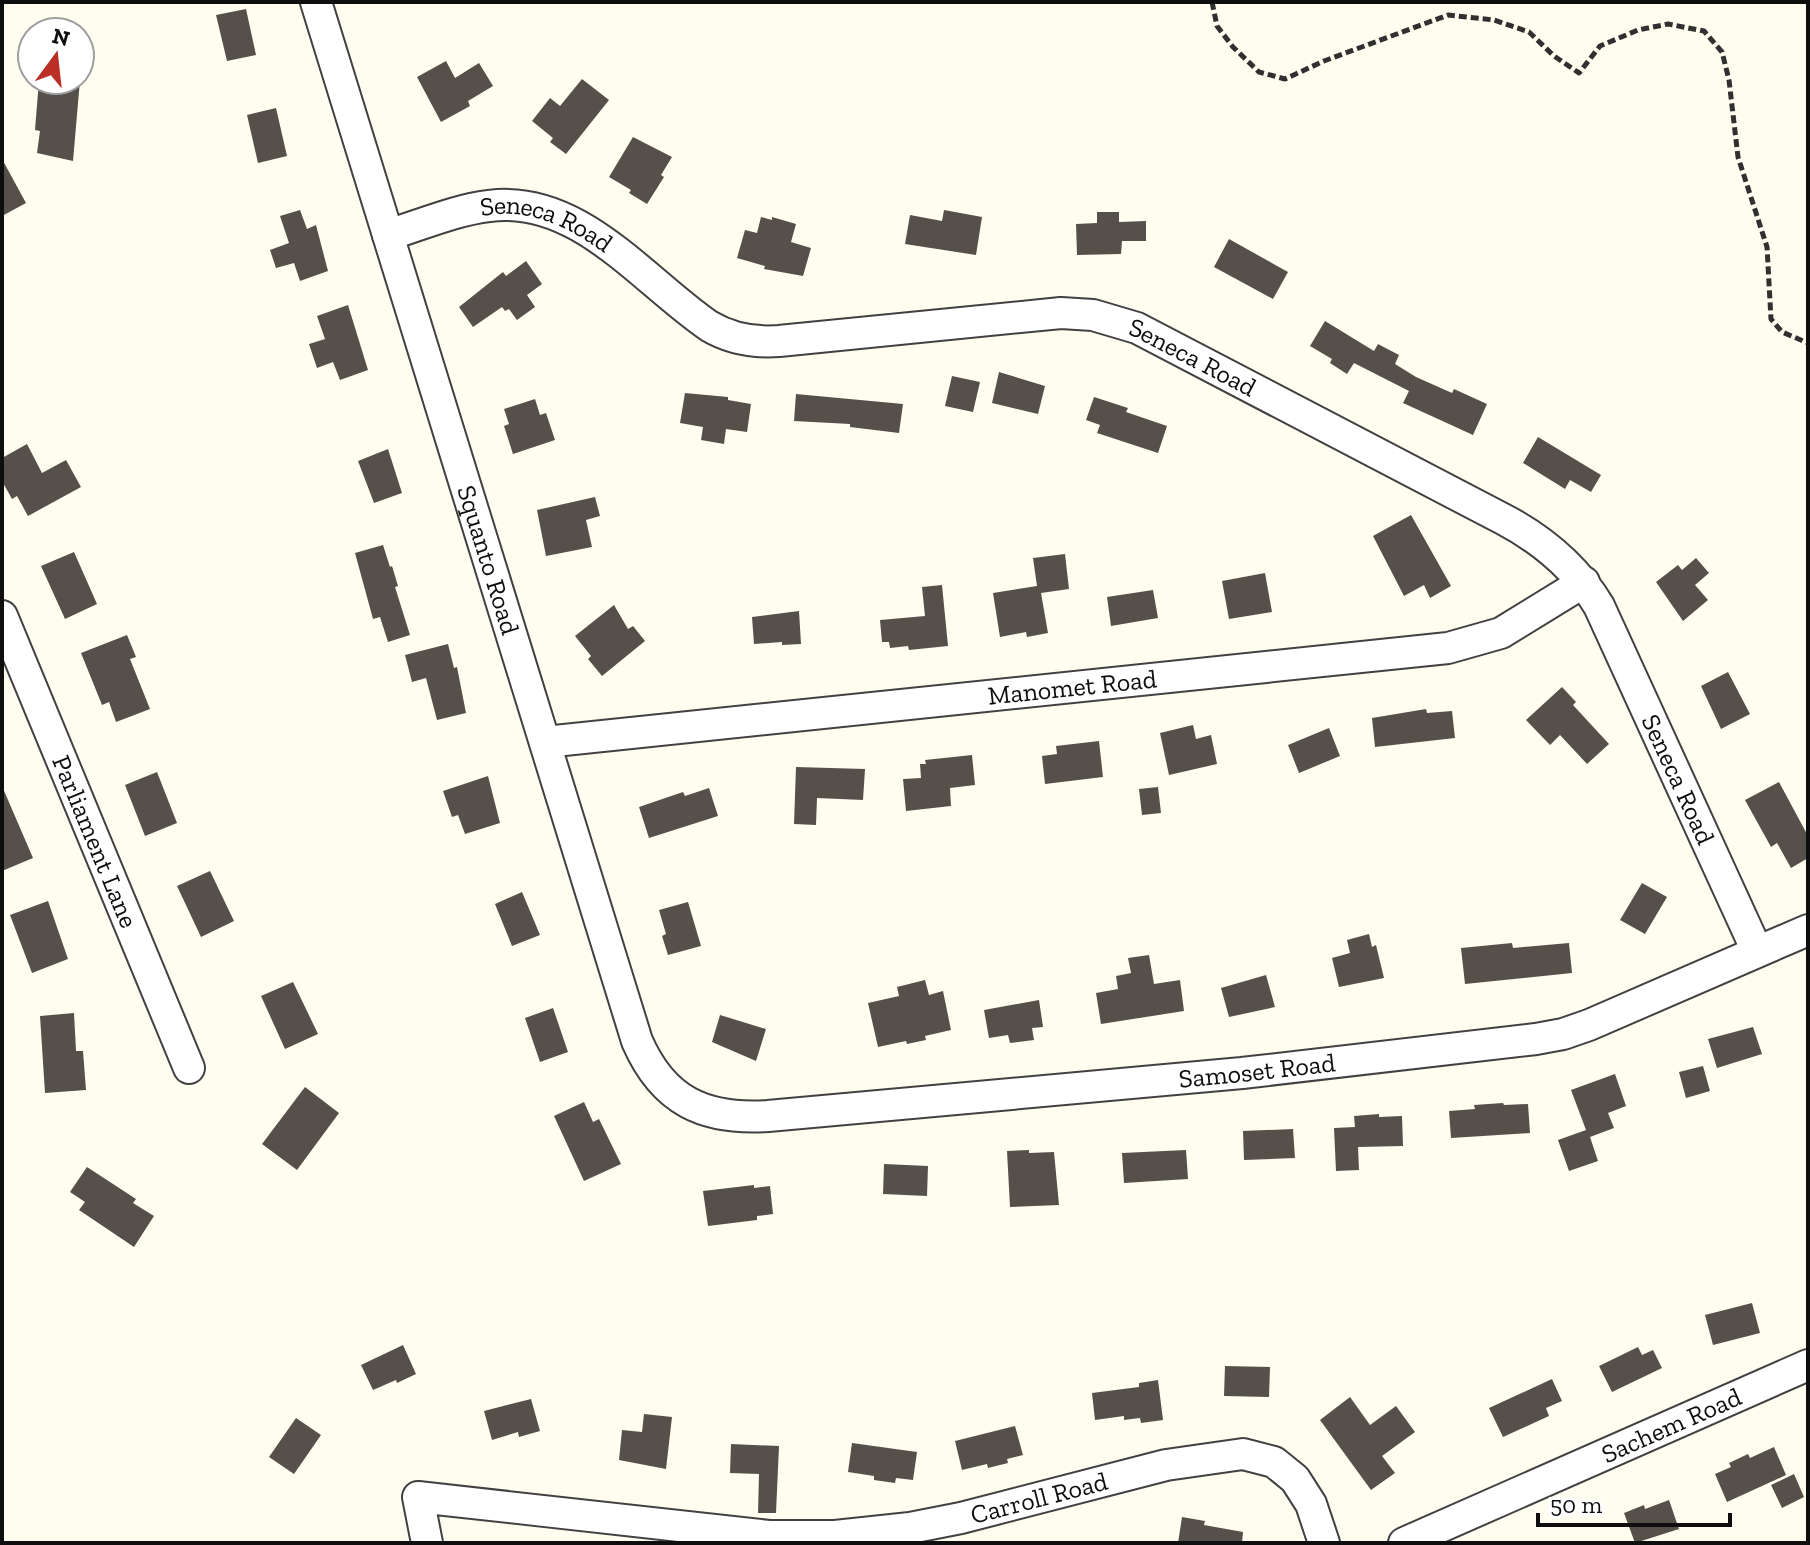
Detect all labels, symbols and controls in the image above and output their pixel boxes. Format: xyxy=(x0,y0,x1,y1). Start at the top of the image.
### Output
north arrow xyxy=(16,16,96,96)
text: N xyxy=(49,22,73,52)
street label: Seneca Road xyxy=(478,189,619,259)
street label: Seneca Road xyxy=(1126,311,1262,403)
street label: Squanto Road xyxy=(450,481,526,639)
street label: Manomet Road xyxy=(986,662,1158,712)
street label: Seneca Road xyxy=(1635,709,1722,849)
street label: Parliament Lane xyxy=(45,750,145,933)
street label: Samoset Road xyxy=(1177,1046,1337,1095)
street label: Sachem Road xyxy=(1596,1380,1746,1470)
street label: Carroll Road xyxy=(967,1465,1111,1531)
scale bar xyxy=(1538,1477,1730,1527)
text: 50 m xyxy=(1550,1490,1603,1519)

